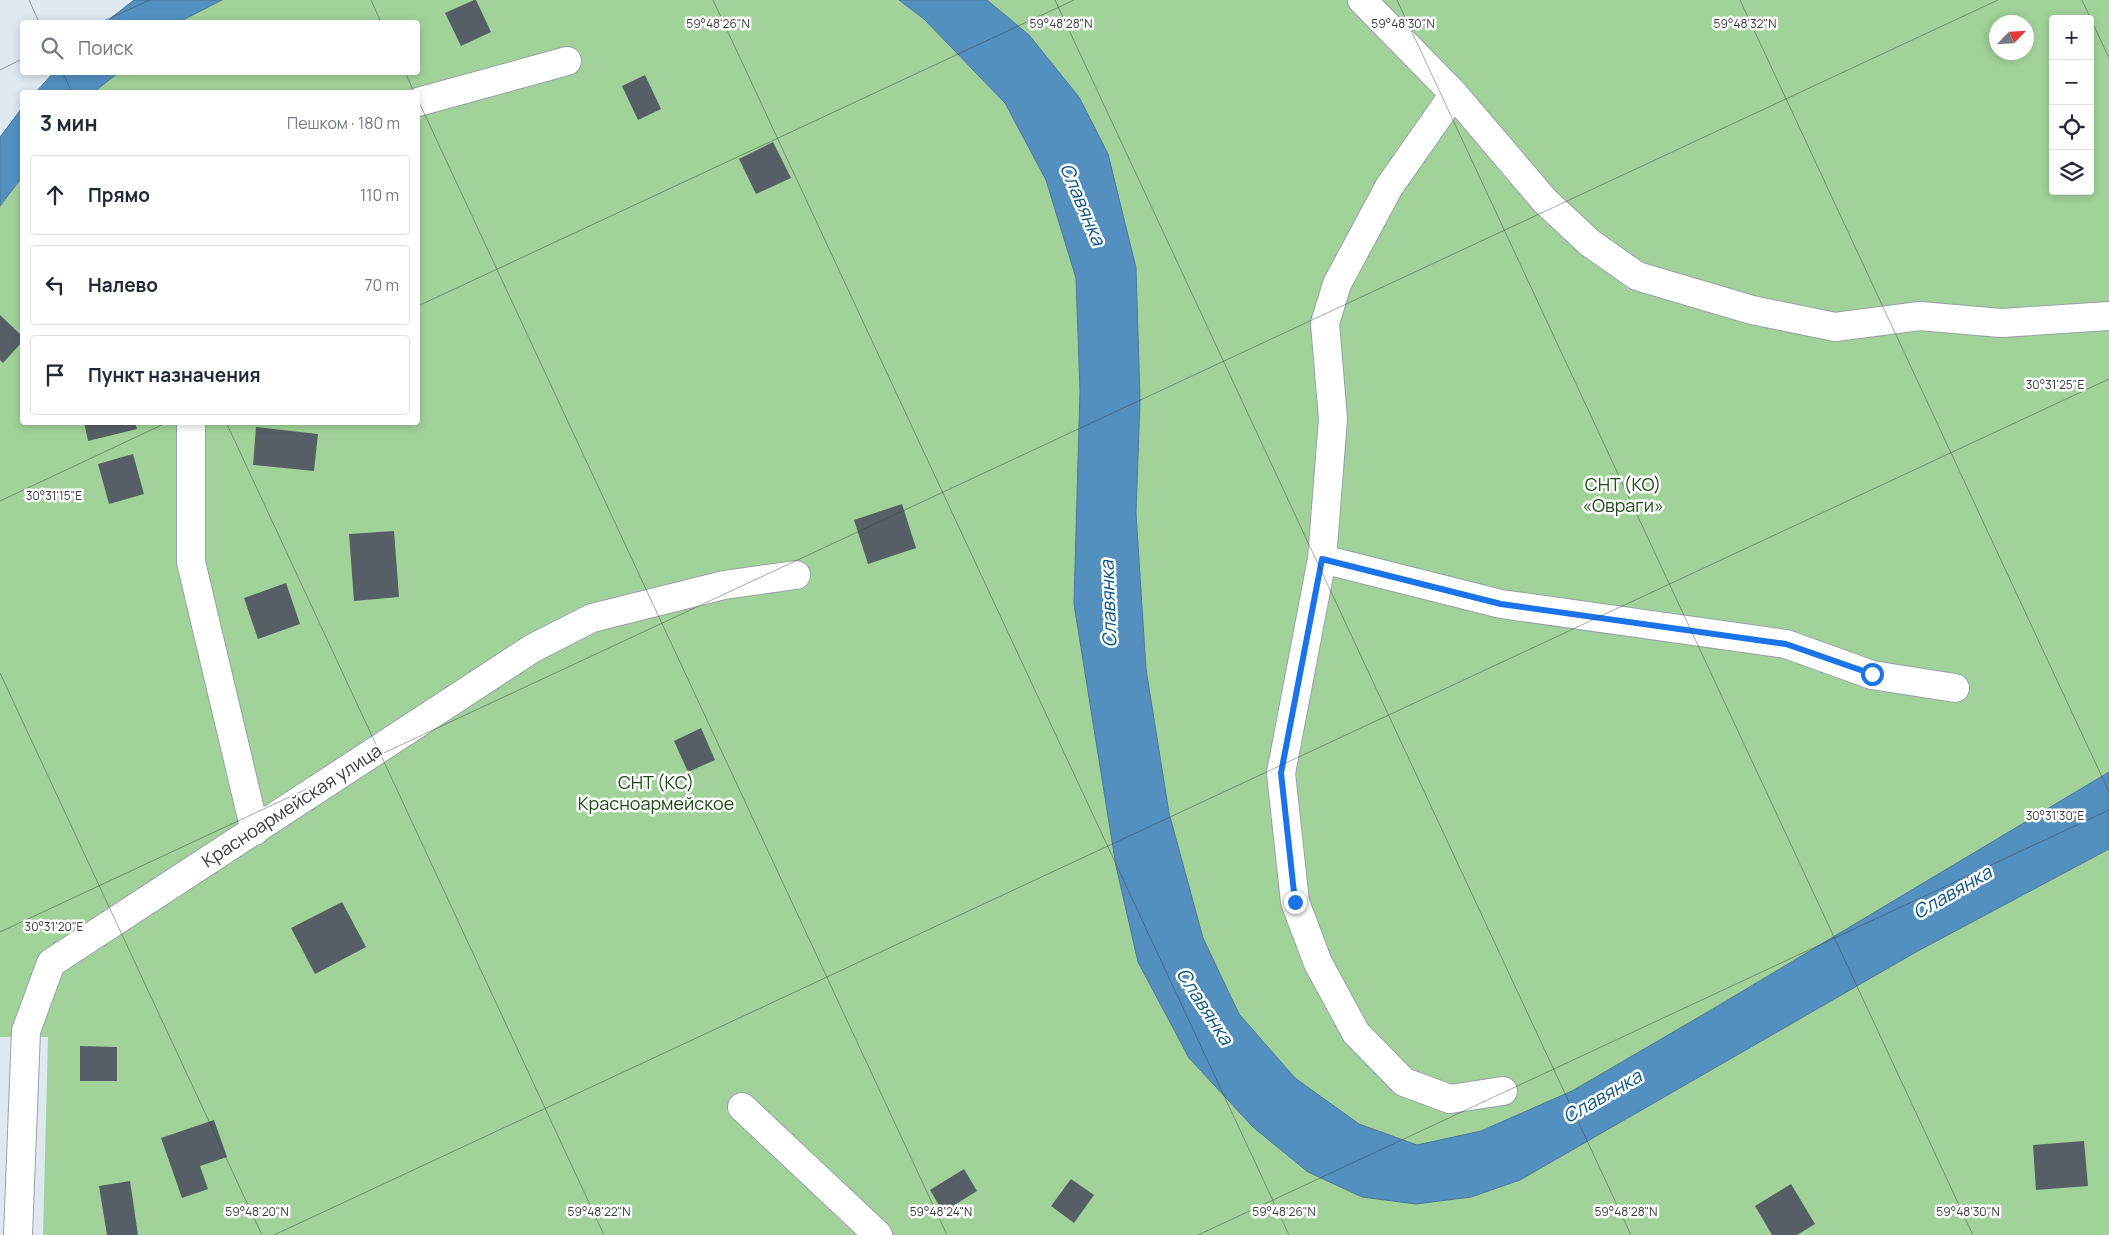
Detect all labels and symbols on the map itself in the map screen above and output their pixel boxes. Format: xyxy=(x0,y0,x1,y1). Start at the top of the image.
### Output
text: 59°48'26"N xyxy=(686,15,750,32)
text: 59°48'28"N xyxy=(1029,15,1093,32)
text: 59°48'30"N xyxy=(1371,15,1435,32)
text: 59°48'32"N xyxy=(1714,15,1776,32)
north arrow xyxy=(1989,15,2034,60)
water label: Славянка xyxy=(1054,159,1113,250)
text: 30°31'25"E xyxy=(2026,376,2084,393)
park label: СНТ (КО) «Овраги» xyxy=(1582,472,1664,517)
text: 30°31'15"E xyxy=(26,487,82,504)
water label: Славянка xyxy=(1093,559,1123,648)
route start xyxy=(1861,663,1884,686)
street label: Красноармейская улица xyxy=(197,738,386,872)
park label: СНТ (КС) Красноармейское xyxy=(578,770,734,815)
text: 30°31'30"E xyxy=(2026,807,2085,824)
water label: Славянка xyxy=(1908,858,1997,925)
route end xyxy=(1284,891,1307,914)
text: 30°31'20"E xyxy=(25,918,84,935)
water label: Славянка xyxy=(1170,962,1240,1051)
water label: Славянка xyxy=(1558,1062,1647,1129)
text: 59°48'20"N xyxy=(225,1203,289,1220)
text: 59°48'22"N xyxy=(568,1203,630,1220)
text: 59°48'24"N xyxy=(910,1203,972,1220)
text: 59°48'26"N xyxy=(1252,1203,1316,1220)
text: 59°48'28"N xyxy=(1594,1203,1658,1220)
text: 59°48'30"N xyxy=(1936,1203,2000,1220)

